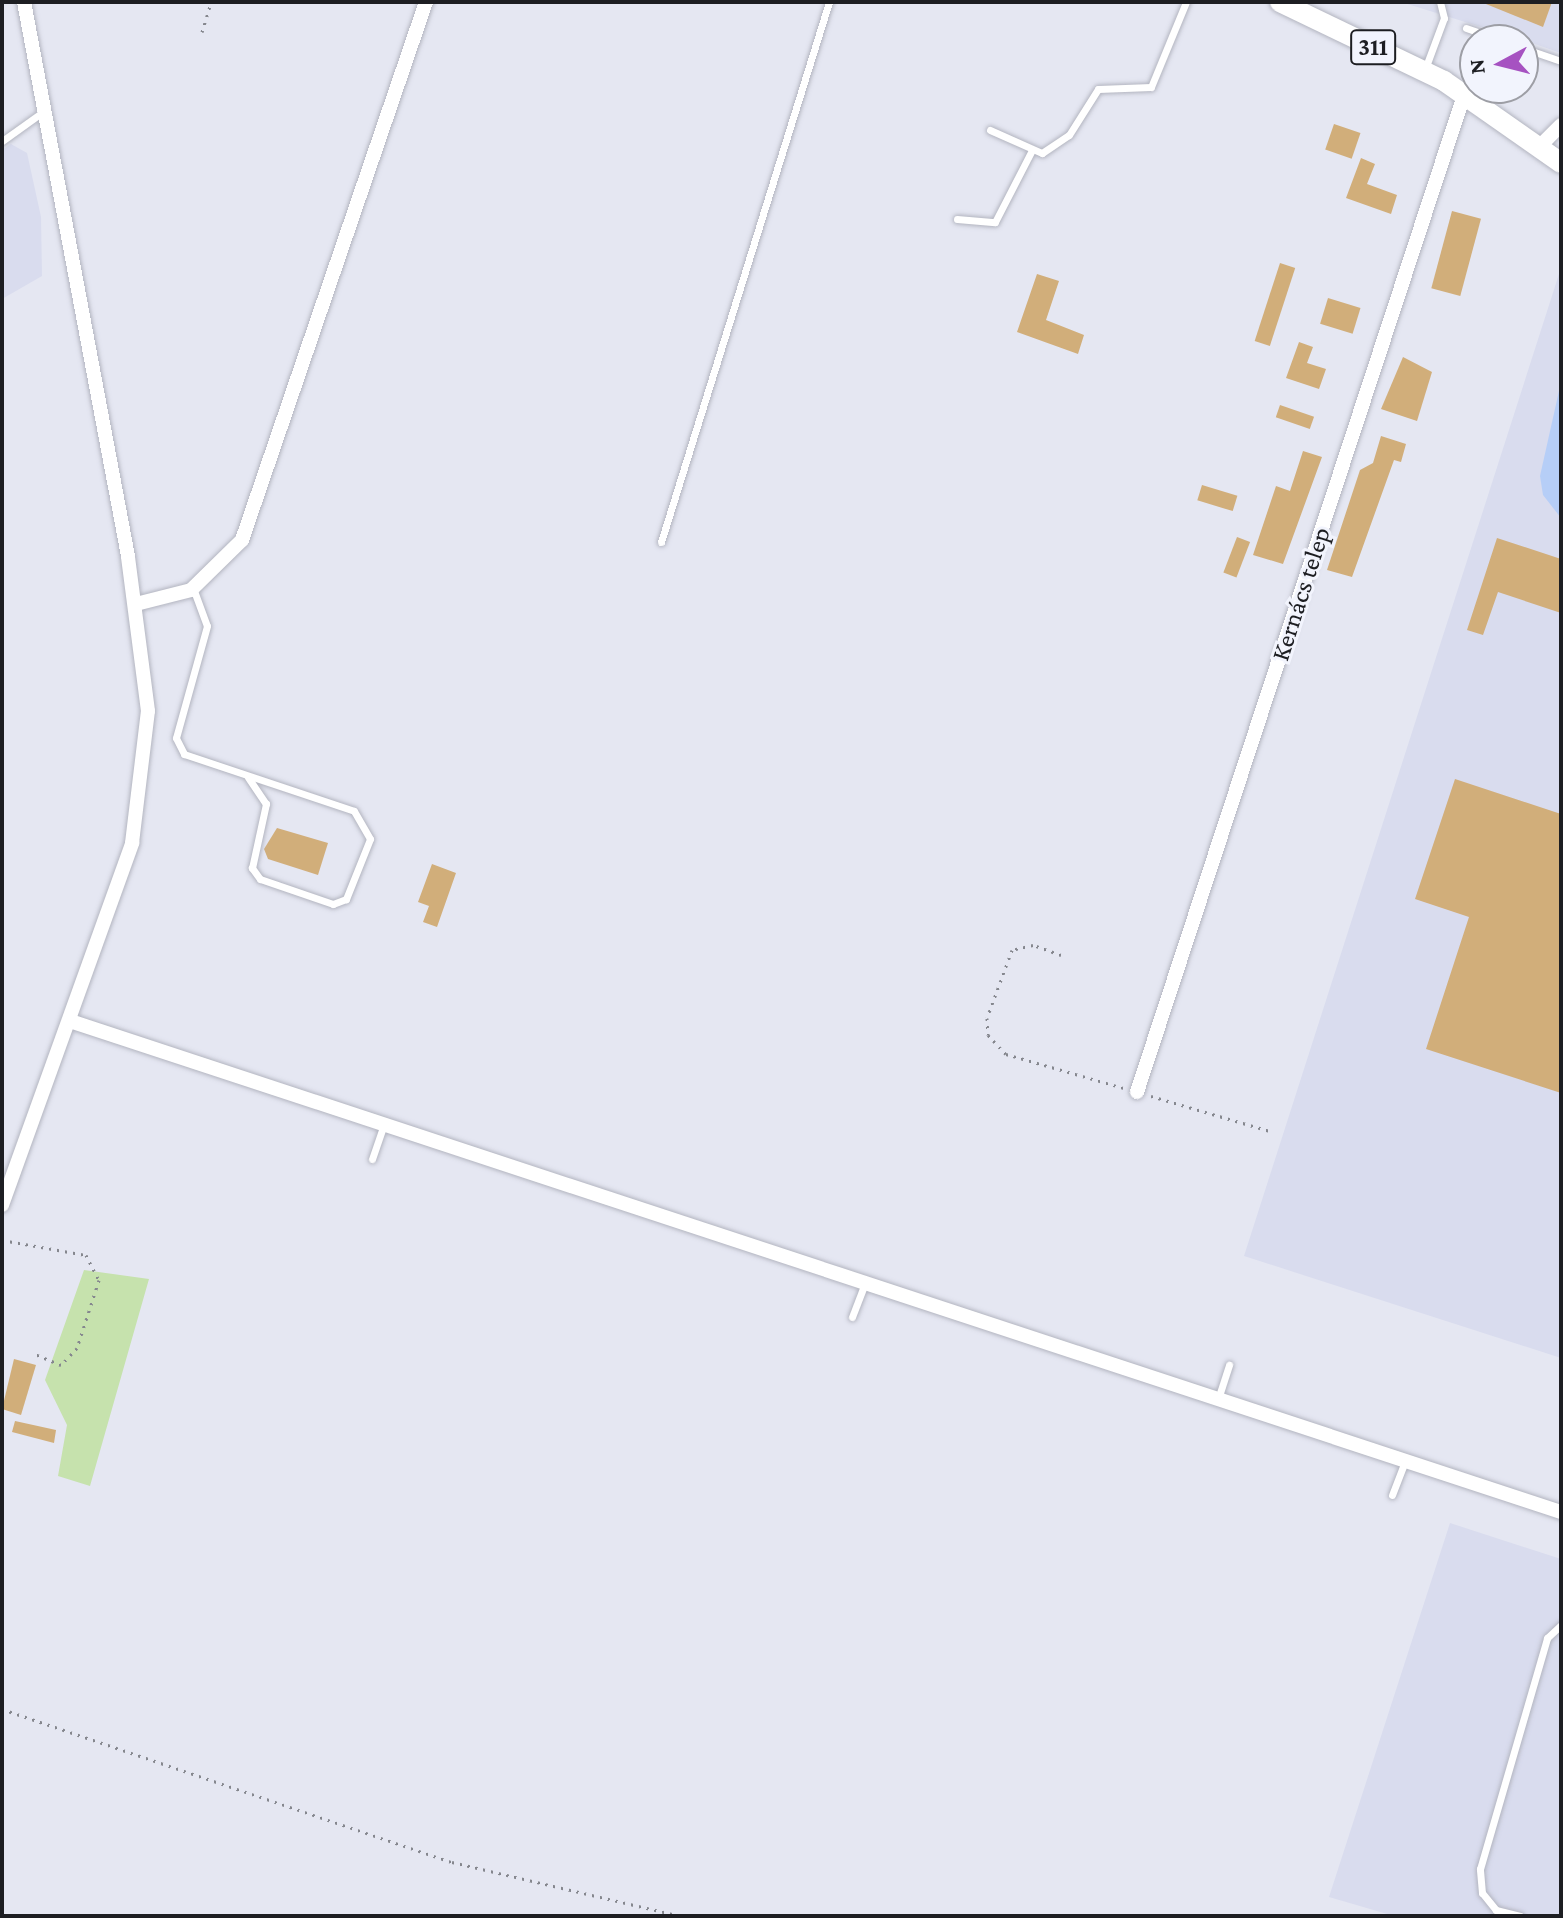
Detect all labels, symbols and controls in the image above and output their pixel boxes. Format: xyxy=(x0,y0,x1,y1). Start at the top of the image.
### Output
north arrow xyxy=(1459,24,1539,104)
road number: 311 xyxy=(1349,27,1397,67)
text: N xyxy=(1463,58,1490,76)
street label: Kernács telep xyxy=(1265,523,1337,665)

